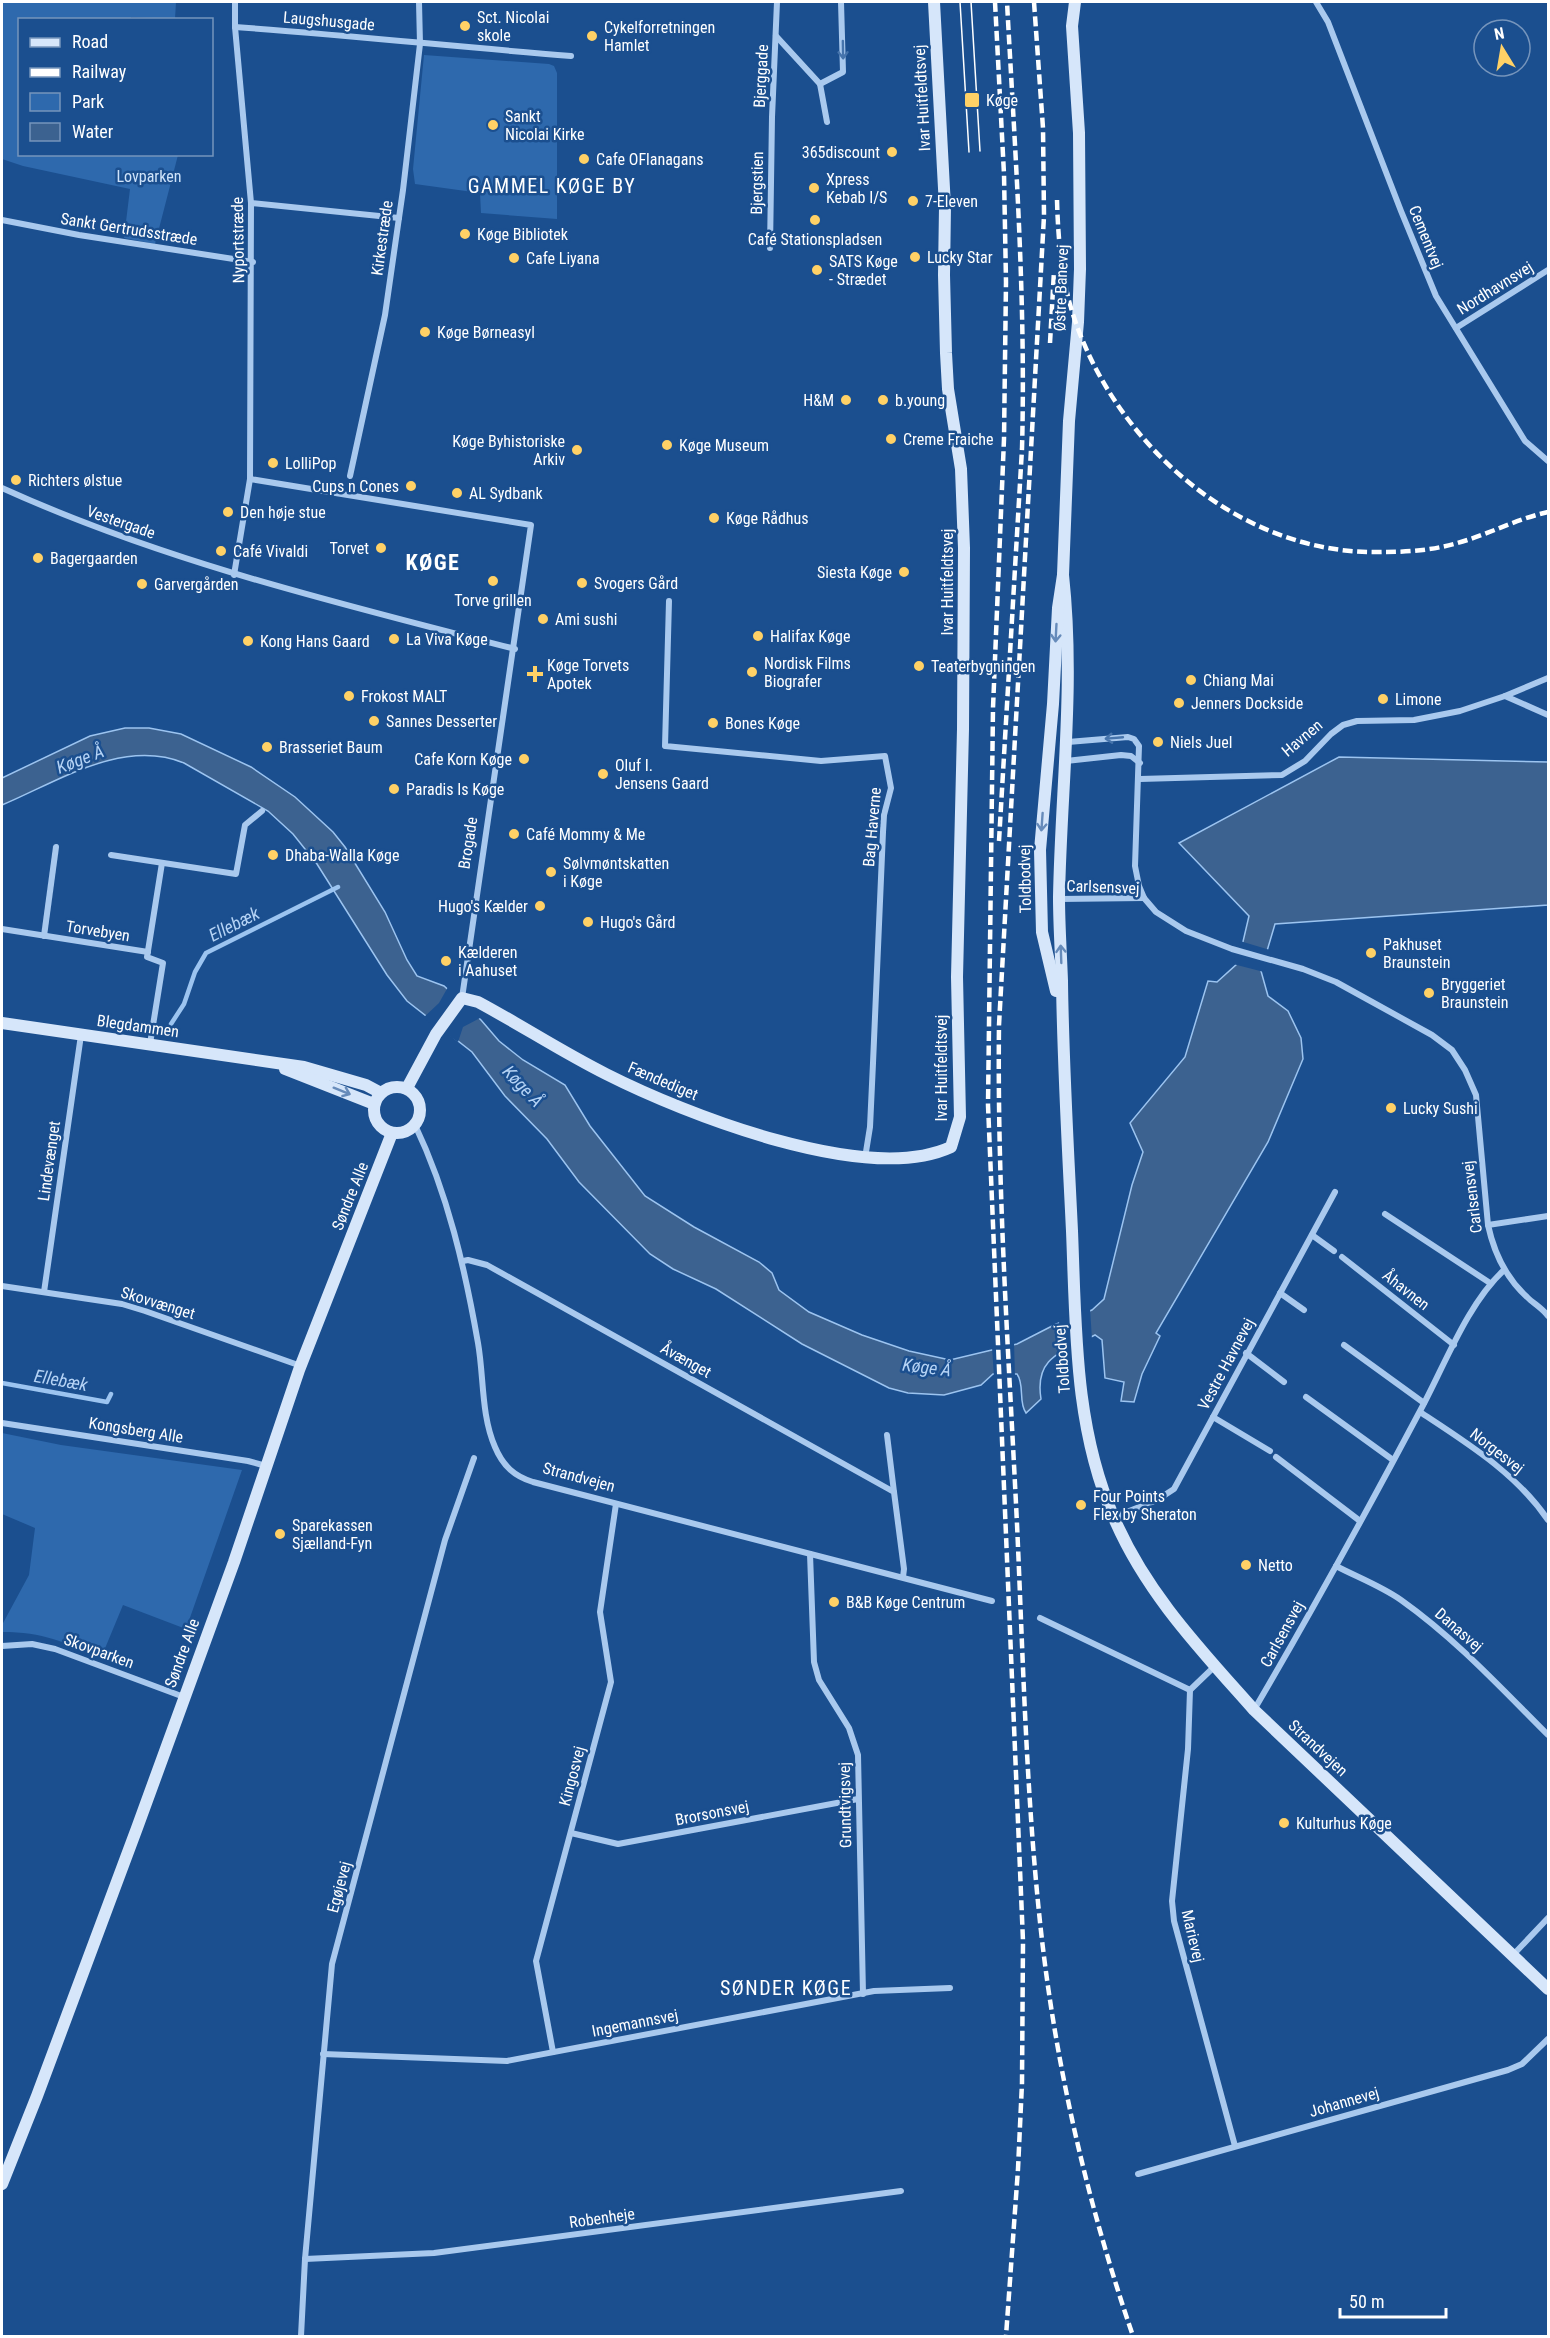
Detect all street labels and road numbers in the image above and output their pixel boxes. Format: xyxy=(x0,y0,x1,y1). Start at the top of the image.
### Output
street label: Laugshusgade xyxy=(282,8,376,34)
street label: Bjerggade xyxy=(750,44,772,108)
street label: Ivar Huitfeldtsvej xyxy=(910,44,934,152)
street label: Bjergstien xyxy=(747,151,767,215)
street label: Nyportstræde xyxy=(228,197,248,283)
street label: Kirkestræde xyxy=(367,199,397,277)
street label: Cementvej xyxy=(1405,203,1447,271)
street label: Sankt Gertrudsstræde xyxy=(59,209,199,249)
street label: Østre Banevej xyxy=(1050,244,1072,332)
street label: Nordhavnsvej xyxy=(1454,257,1536,319)
street label: Vestergade xyxy=(84,501,158,543)
street label: Ivar Huitfeldtsvej xyxy=(938,529,957,635)
street label: Havnen xyxy=(1278,716,1326,760)
street label: Bag Haverne xyxy=(859,786,885,868)
street label: Brogade xyxy=(455,816,481,870)
street label: Toldbodvej xyxy=(1015,844,1035,914)
street label: Carlsensvej xyxy=(1066,876,1140,898)
street label: Torvebyen xyxy=(65,917,131,945)
street label: Blegdammen xyxy=(96,1011,180,1041)
street label: Ivar Huitfeldtsvej xyxy=(932,1015,951,1121)
street label: Fændediget xyxy=(625,1058,701,1104)
street label: Lindevænget xyxy=(34,1119,64,1202)
street label: Søndre Alle xyxy=(328,1159,372,1233)
street label: Carlsensvej xyxy=(1458,1160,1486,1234)
street label: Åhavnen xyxy=(1379,1265,1434,1314)
street label: Skovvænget xyxy=(119,1283,198,1323)
street label: Vestre Havnevej xyxy=(1194,1315,1258,1413)
street label: Toldbodvej xyxy=(1050,1324,1074,1394)
street label: Åvænget xyxy=(657,1337,715,1382)
street label: Kongsberg Alle xyxy=(87,1413,185,1447)
street label: Norgesvej xyxy=(1466,1424,1528,1478)
street label: Strandvejen xyxy=(541,1458,617,1496)
street label: Carlsensvej xyxy=(1256,1597,1308,1671)
street label: Danasvej xyxy=(1431,1604,1487,1656)
street label: Søndre Alle xyxy=(161,1616,203,1690)
street label: Skovparken xyxy=(61,1630,137,1672)
street label: Strandvejen xyxy=(1284,1716,1352,1780)
street label: Kingosvej xyxy=(555,1744,589,1808)
street label: Grundtvigsvej xyxy=(835,1762,855,1848)
street label: Brorsonsvej xyxy=(674,1797,750,1829)
street label: Egøjevej xyxy=(323,1859,355,1915)
street label: Marievej xyxy=(1178,1908,1208,1964)
street label: Ingemannsvej xyxy=(590,2005,680,2041)
street label: Johannevej xyxy=(1307,2083,1381,2121)
street label: Robenheje xyxy=(568,2204,636,2232)

